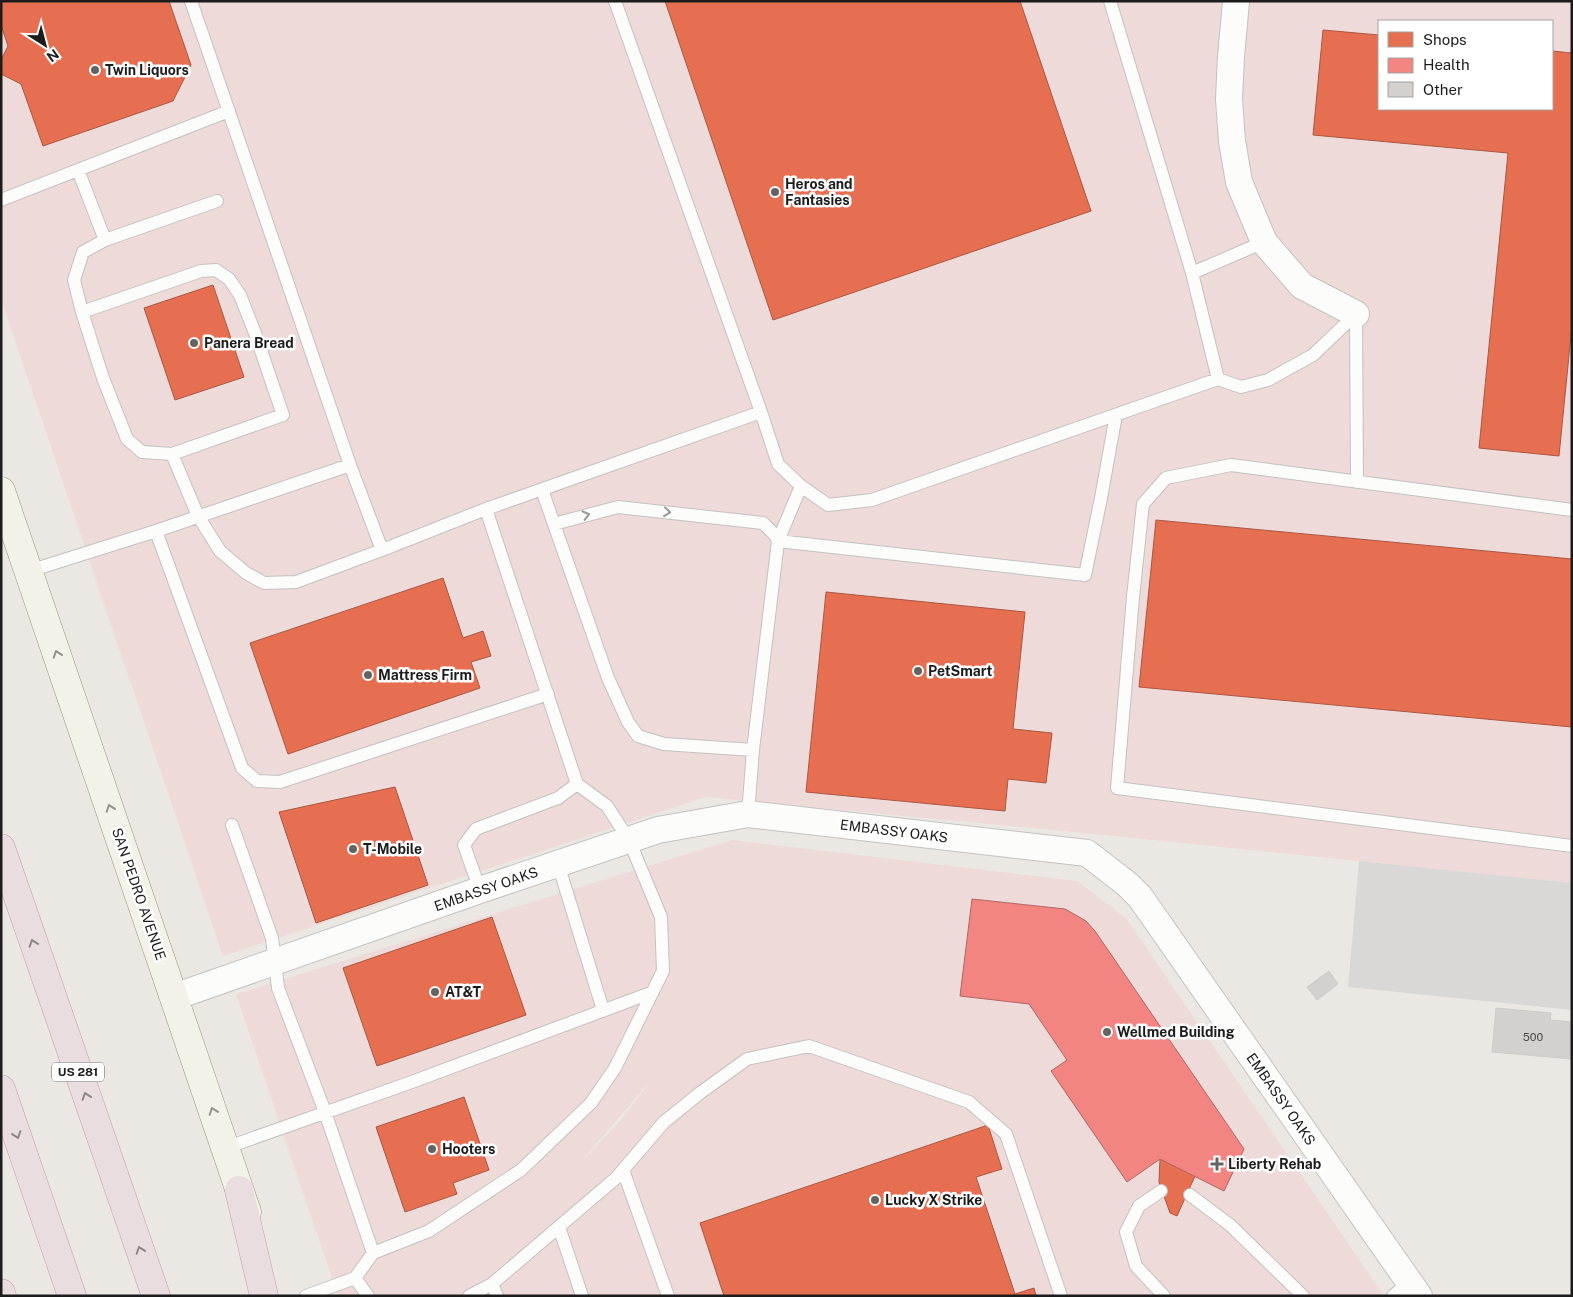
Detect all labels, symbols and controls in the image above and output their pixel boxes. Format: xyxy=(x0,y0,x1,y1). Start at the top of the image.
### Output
north arrow xyxy=(20,20,70,70)
legend xyxy=(1378,20,1553,110)
text: Shops xyxy=(1423,31,1467,48)
text: N xyxy=(44,46,62,65)
text: Health xyxy=(1423,56,1470,73)
place label: Twin Liquors xyxy=(105,62,189,78)
marker: Twin Liquors xyxy=(89,64,101,76)
text: Other xyxy=(1423,81,1463,98)
place label: Heros and Fantasies xyxy=(785,176,853,208)
marker: Heros and Fantasies xyxy=(769,186,781,198)
place label: Panera Bread xyxy=(204,335,294,351)
marker: Panera Bread xyxy=(188,337,200,349)
one-way arrow xyxy=(663,507,671,518)
one-way arrow xyxy=(582,510,590,521)
one-way arrow xyxy=(53,650,63,659)
place label: PetSmart xyxy=(928,663,992,679)
marker: PetSmart xyxy=(912,665,924,677)
place label: Mattress Firm xyxy=(378,667,472,683)
marker: Mattress Firm xyxy=(362,669,374,681)
one-way arrow xyxy=(105,804,115,812)
street label: EMBASSY OAKS xyxy=(839,816,949,846)
street label: SAN PEDRO AVENUE xyxy=(109,826,169,962)
place label: T-Mobile xyxy=(363,841,422,857)
marker: T-Mobile xyxy=(347,843,359,855)
street label: EMBASSY OAKS xyxy=(432,864,540,914)
one-way arrow xyxy=(29,939,39,947)
place label: AT&T xyxy=(445,984,482,1000)
marker: AT&T xyxy=(429,986,441,998)
place label: Wellmed Building xyxy=(1117,1024,1235,1040)
marker: Wellmed Building xyxy=(1101,1026,1113,1038)
house number: 500 xyxy=(1523,1031,1543,1043)
street label: EMBASSY OAKS xyxy=(1243,1050,1319,1148)
road number: US 281 xyxy=(52,1062,104,1082)
one-way arrow xyxy=(82,1093,92,1101)
one-way arrow xyxy=(208,1107,218,1115)
one-way arrow xyxy=(11,1130,21,1139)
place label: Hooters xyxy=(442,1141,495,1157)
marker: Hooters xyxy=(426,1143,438,1155)
place label: Liberty Rehab xyxy=(1228,1156,1321,1172)
marker: Liberty Rehab xyxy=(1210,1157,1224,1171)
place label: Lucky X Strike xyxy=(885,1192,982,1208)
marker: Lucky X Strike xyxy=(869,1194,881,1206)
one-way arrow xyxy=(136,1246,146,1254)

